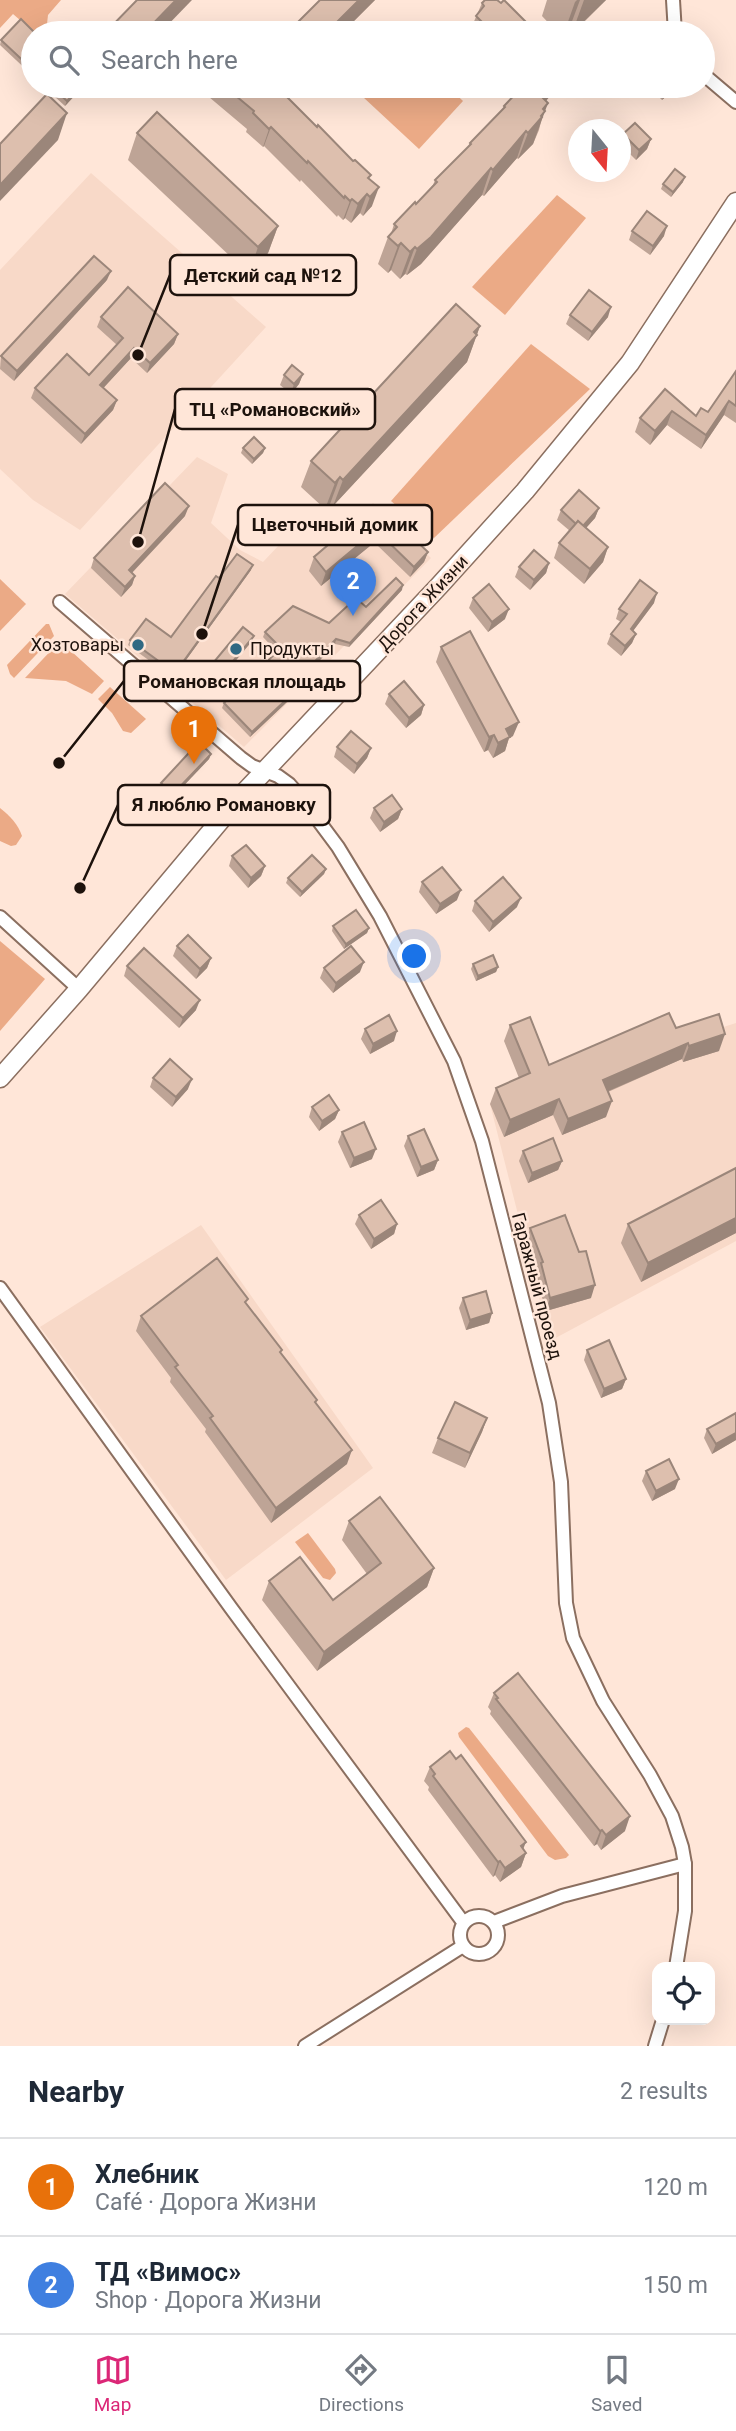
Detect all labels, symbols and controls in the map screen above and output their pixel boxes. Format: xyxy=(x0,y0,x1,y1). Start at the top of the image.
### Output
search box xyxy=(21,21,715,98)
icon: search xyxy=(45,41,83,79)
text: Search here xyxy=(101,45,238,75)
north arrow xyxy=(568,119,631,182)
callout: Детский сад №12 xyxy=(170,255,356,295)
text: Детский сад №12 xyxy=(184,264,342,287)
callout: ТЦ «Романовский» xyxy=(175,389,375,429)
text: ТЦ «Романовский» xyxy=(189,398,361,421)
callout: Цветочный домик xyxy=(238,505,432,545)
text: Цветочный домик xyxy=(252,513,419,536)
street label: Дорога Жизни xyxy=(373,551,472,655)
pin: 2 xyxy=(330,558,376,616)
place label: Хозтовары xyxy=(31,634,124,655)
marker: Хозтовары xyxy=(130,637,146,653)
place label: Продукты xyxy=(250,638,334,659)
marker: Продукты xyxy=(228,641,244,657)
callout: Романовская площадь xyxy=(124,661,360,701)
text: Романовская площадь xyxy=(138,670,346,693)
pin: 1 xyxy=(171,706,217,764)
callout: Я люблю Романовку xyxy=(118,785,330,825)
text: Я люблю Романовку xyxy=(131,793,316,816)
your location xyxy=(397,939,431,973)
street label: Гаражный проезд xyxy=(508,1210,567,1362)
map controls xyxy=(652,1962,715,2025)
button: locate xyxy=(652,1962,715,2025)
text: Nearby xyxy=(28,2074,124,2109)
text: 2 results xyxy=(620,2078,708,2105)
text: Хлебник xyxy=(95,2159,199,2189)
text: 1 xyxy=(44,2174,58,2201)
text: 120 m xyxy=(643,2174,708,2201)
text: Café · Дорога Жизни xyxy=(95,2189,317,2216)
text: ТД «Вимос» xyxy=(95,2257,241,2287)
text: 2 xyxy=(44,2272,58,2299)
text: 150 m xyxy=(643,2272,708,2299)
text: Shop · Дорога Жизни xyxy=(95,2287,321,2314)
tab: Map xyxy=(94,2351,132,2416)
tab: Directions xyxy=(319,2351,404,2416)
tab: Saved xyxy=(591,2351,642,2416)

